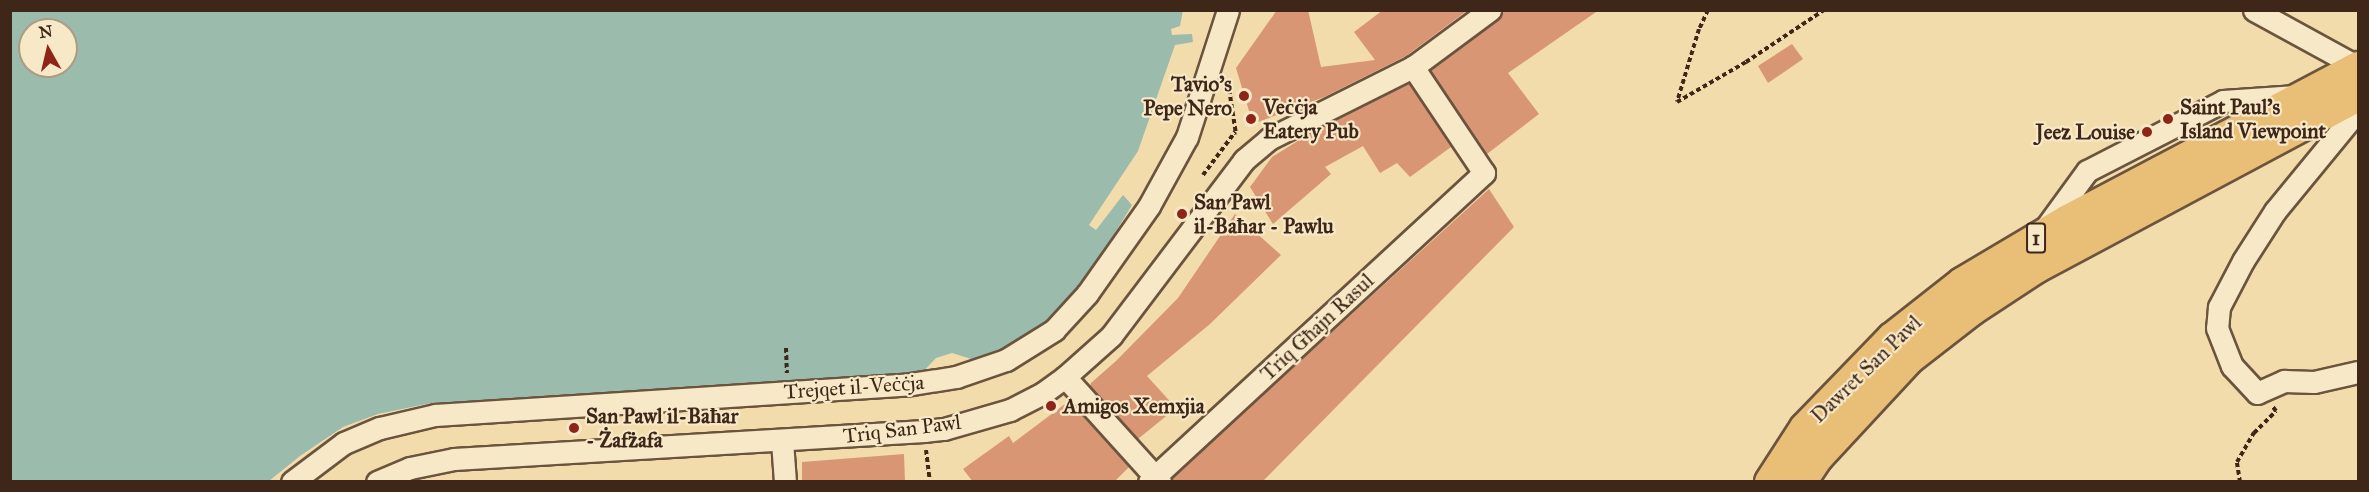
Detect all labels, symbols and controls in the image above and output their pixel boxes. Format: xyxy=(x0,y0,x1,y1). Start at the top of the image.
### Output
north arrow xyxy=(18,18,78,78)
text: N xyxy=(38,21,54,42)
place label: Tavio's Pepe Nero xyxy=(1143,71,1232,121)
marker: Tavio's Pepe Nero xyxy=(1237,89,1251,103)
place label: Veċċja Eatery Pub xyxy=(1263,94,1359,144)
place label: Saint Paul's Island Viewpoint xyxy=(2180,94,2326,144)
marker: Veċċja Eatery Pub xyxy=(1244,112,1258,126)
marker: Saint Paul's Island Viewpoint xyxy=(2161,112,2175,126)
place label: Jeez Louise xyxy=(2036,119,2135,145)
marker: Jeez Louise xyxy=(2140,125,2154,139)
place label: San Pawl il-Baħar - Pawlu xyxy=(1194,189,1334,239)
marker: San Pawl il-Baħar - Pawlu xyxy=(1175,207,1189,221)
road number: 1 xyxy=(2026,221,2046,255)
street label: Triq Għajn Rasul xyxy=(1255,268,1379,386)
street label: Dawret San Pawl xyxy=(1805,310,1927,428)
street label: Trejqet il-Veċċja xyxy=(783,370,925,404)
place label: Amigos Xemxjia xyxy=(1063,393,1205,419)
marker: Amigos Xemxjia xyxy=(1044,399,1058,413)
place label: San Pawl il-Baħar - Żafżafa xyxy=(586,403,738,453)
street label: Triq San Pawl xyxy=(842,409,962,449)
marker: San Pawl il-Baħar - Żafżafa xyxy=(567,421,581,435)

